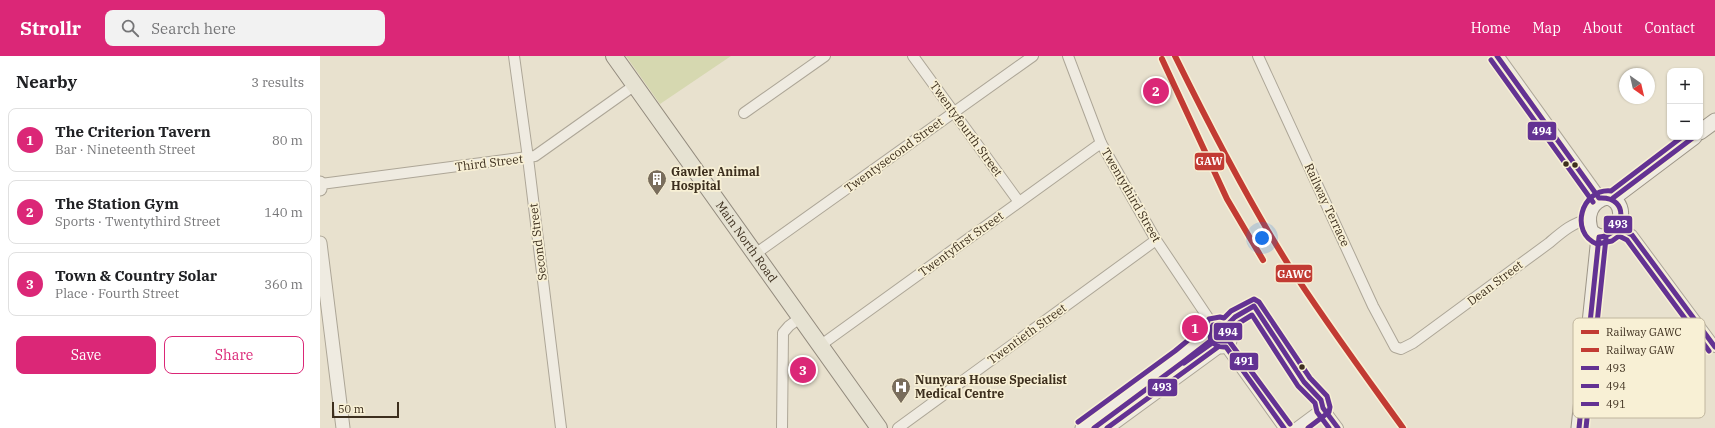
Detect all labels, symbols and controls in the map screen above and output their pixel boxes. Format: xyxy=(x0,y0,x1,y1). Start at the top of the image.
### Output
search box xyxy=(105,10,385,46)
text: Strollr xyxy=(20,16,81,40)
icon: search xyxy=(119,17,141,39)
text: Search here xyxy=(151,19,236,38)
text: Home xyxy=(1471,19,1510,37)
text: Map xyxy=(1532,19,1561,37)
text: About xyxy=(1583,19,1622,37)
text: Contact xyxy=(1644,19,1695,37)
north arrow xyxy=(1619,68,1655,104)
map controls xyxy=(1667,68,1703,140)
button: + xyxy=(1667,68,1703,104)
text: Nearby xyxy=(16,71,77,93)
text: 3 results xyxy=(251,74,304,91)
pin: 2 xyxy=(1143,76,1169,106)
street label: Twentyfourth Street xyxy=(927,78,1006,179)
button: − xyxy=(1667,104,1703,140)
street label: Twentysecond Street xyxy=(841,114,946,195)
line badge: 494 xyxy=(1527,121,1557,141)
text: The Criterion Tavern xyxy=(55,122,211,141)
text: 494 xyxy=(1532,124,1552,138)
text: 1 xyxy=(26,132,34,149)
text: 80 m xyxy=(272,132,303,149)
text: Bar · Nineteenth Street xyxy=(55,141,195,158)
street label: Twentythird Street xyxy=(1098,145,1165,245)
street label: Third Street xyxy=(454,151,524,174)
line badge: GAW xyxy=(1194,152,1225,171)
text: GAW xyxy=(1196,154,1223,168)
unlabelled marker xyxy=(1561,159,1571,169)
unlabelled marker xyxy=(1570,160,1580,170)
street label: Railway Terrace xyxy=(1302,161,1353,249)
place label: Gawler Animal Hospital xyxy=(671,164,760,193)
building icon: Gawler Animal Hospital xyxy=(646,168,668,196)
text: The Station Gym xyxy=(55,194,179,213)
street label: Main North Road xyxy=(713,198,781,285)
street label: Second Street xyxy=(525,203,550,282)
text: 2 xyxy=(26,204,34,221)
text: 140 m xyxy=(264,204,303,221)
street label: Twentyfirst Street xyxy=(915,208,1006,279)
text: Sports · Twentythird Street xyxy=(55,213,220,230)
line badge: 493 xyxy=(1603,215,1633,234)
text: 493 xyxy=(1608,217,1628,231)
your location xyxy=(1252,228,1272,248)
street label: Dean Street xyxy=(1464,257,1525,308)
line badge: GAWC xyxy=(1275,264,1313,283)
text: Town & Country Solar xyxy=(55,266,217,285)
text: GAWC xyxy=(1277,267,1311,281)
text: 3 xyxy=(26,276,34,293)
text: 360 m xyxy=(264,276,303,293)
text: Place · Fourth Street xyxy=(55,285,179,302)
street label: Twentieth Street xyxy=(984,300,1069,367)
pin: 1 xyxy=(1182,313,1208,343)
legend xyxy=(1573,318,1705,418)
line badge: 494 xyxy=(1213,322,1243,341)
text: 494 xyxy=(1218,325,1238,339)
text: Railway GAWC xyxy=(1606,325,1682,339)
button: Save xyxy=(16,336,156,374)
button: Share xyxy=(164,336,304,374)
text: Railway GAW xyxy=(1606,343,1675,357)
line badge: 491 xyxy=(1229,352,1259,371)
text: 491 xyxy=(1234,354,1254,368)
pin: 3 xyxy=(790,355,816,385)
text: 493 xyxy=(1606,361,1626,375)
unlabelled marker xyxy=(1297,362,1307,372)
place label: Nunyara House Specialist Medical Centre xyxy=(915,372,1067,401)
hospital icon: Nunyara House Specialist Medical Centre xyxy=(890,376,912,404)
line badge: 493 xyxy=(1147,378,1178,397)
text: 494 xyxy=(1606,379,1626,393)
text: 493 xyxy=(1152,380,1172,394)
text: 491 xyxy=(1606,397,1626,411)
scale bar xyxy=(332,400,399,419)
text: 50 m xyxy=(338,402,364,416)

